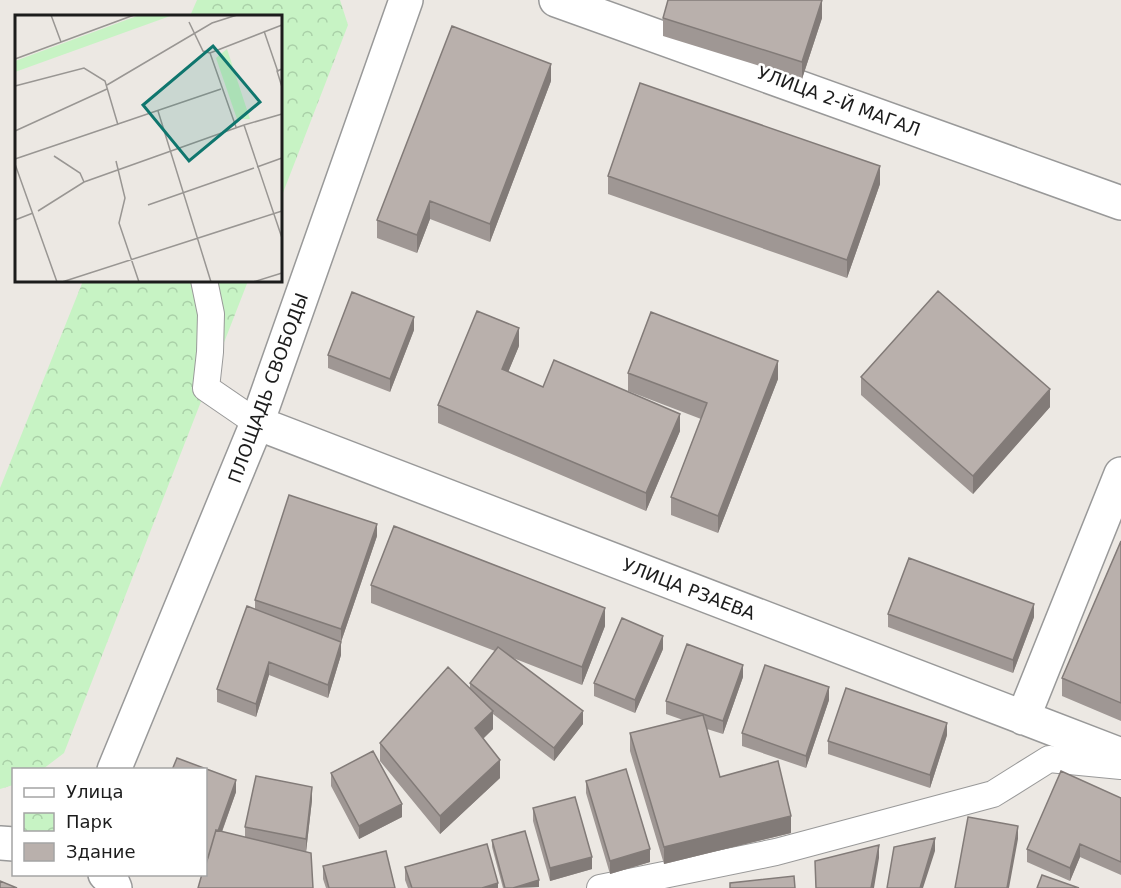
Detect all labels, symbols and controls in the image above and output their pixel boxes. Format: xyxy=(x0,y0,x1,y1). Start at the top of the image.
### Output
inset map xyxy=(15,15,282,282)
street label: УЛИЦА 2-Й МАГАЛ xyxy=(755,62,923,140)
street label: ПЛОЩАДЬ СВОБОДЫ xyxy=(224,290,312,486)
street label: УЛИЦА РЗАЕВА xyxy=(620,554,759,624)
legend xyxy=(12,768,207,876)
text: Улица xyxy=(66,781,123,802)
text: Парк xyxy=(66,811,113,832)
text: Здание xyxy=(66,841,136,862)

